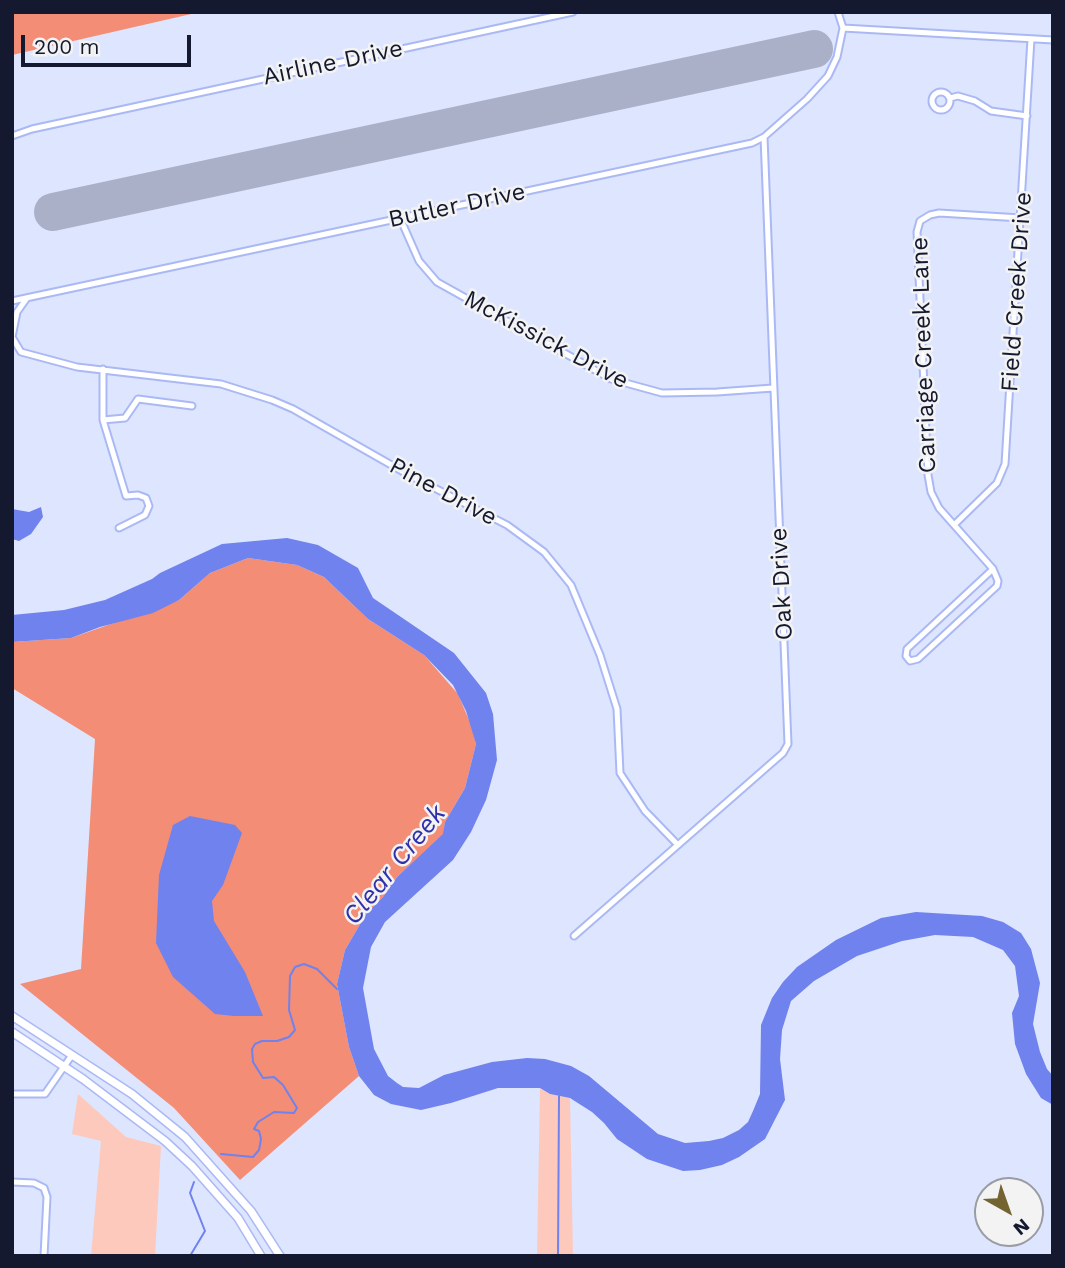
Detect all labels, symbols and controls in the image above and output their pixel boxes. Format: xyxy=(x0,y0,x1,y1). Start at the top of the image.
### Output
scale bar xyxy=(24,21,194,65)
text: 200 m xyxy=(34,34,100,59)
street label: Airline Drive xyxy=(260,34,406,92)
street label: Butler Drive xyxy=(386,177,528,235)
street label: Field Creek Drive xyxy=(996,191,1038,393)
street label: Carriage Creek Lane xyxy=(905,236,943,474)
street label: McKissick Drive xyxy=(459,284,633,396)
street label: Pine Drive xyxy=(384,452,502,532)
street label: Oak Drive xyxy=(765,527,799,641)
water label: Clear Creek xyxy=(337,799,453,931)
north arrow xyxy=(974,1177,1044,1247)
text: N xyxy=(1009,1214,1034,1240)

